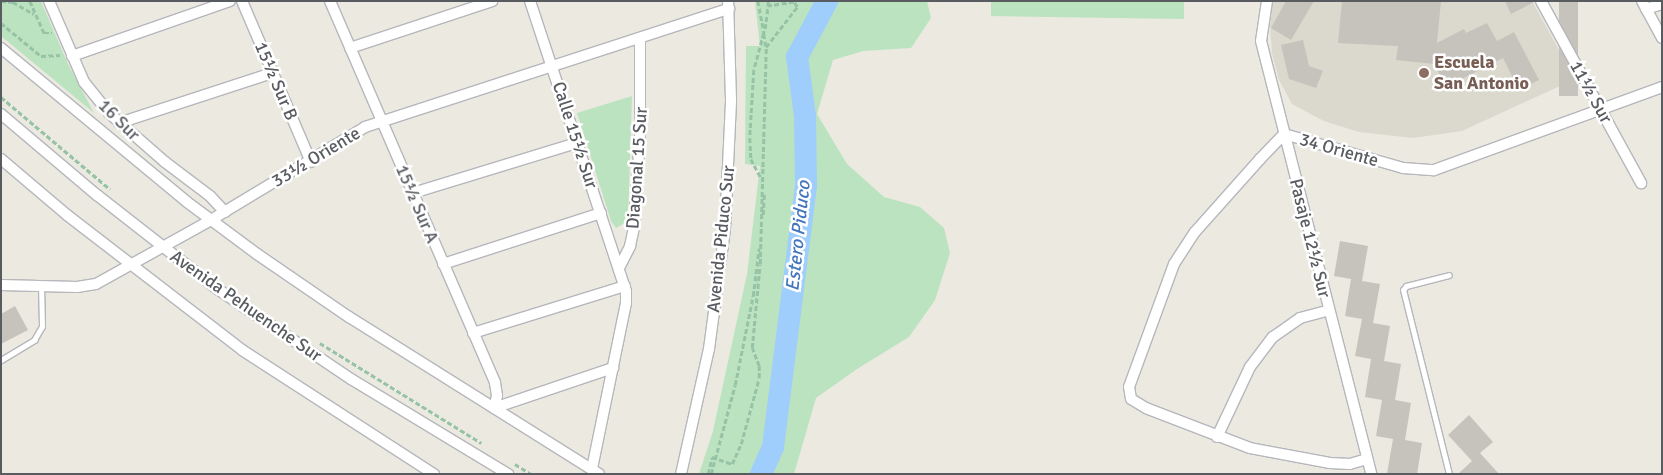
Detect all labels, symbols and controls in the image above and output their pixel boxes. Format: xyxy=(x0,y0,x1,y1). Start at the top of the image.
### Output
street label: 15½ Sur B xyxy=(250,39,302,123)
place label: Escuela San Antonio xyxy=(1434,52,1529,94)
street label: 11½ Sur xyxy=(1565,57,1617,127)
marker: Escuela San Antonio xyxy=(1418,67,1430,79)
street label: Calle 15½ Sur xyxy=(548,79,602,191)
street label: 16 Sur xyxy=(94,95,144,145)
street label: Diagonal 15 Sur xyxy=(622,106,652,230)
street label: 33½ Oriente xyxy=(268,122,364,192)
street label: 34 Oriente xyxy=(1297,128,1381,172)
street label: 15½ Sur A xyxy=(391,162,443,246)
street label: Avenida Piduco Sur xyxy=(703,164,739,314)
street label: Pasaje 12½ Sur xyxy=(1285,176,1335,300)
water label: Estero Piduco xyxy=(782,180,816,292)
street label: Avenida Pehuenche Sur xyxy=(166,246,326,366)

